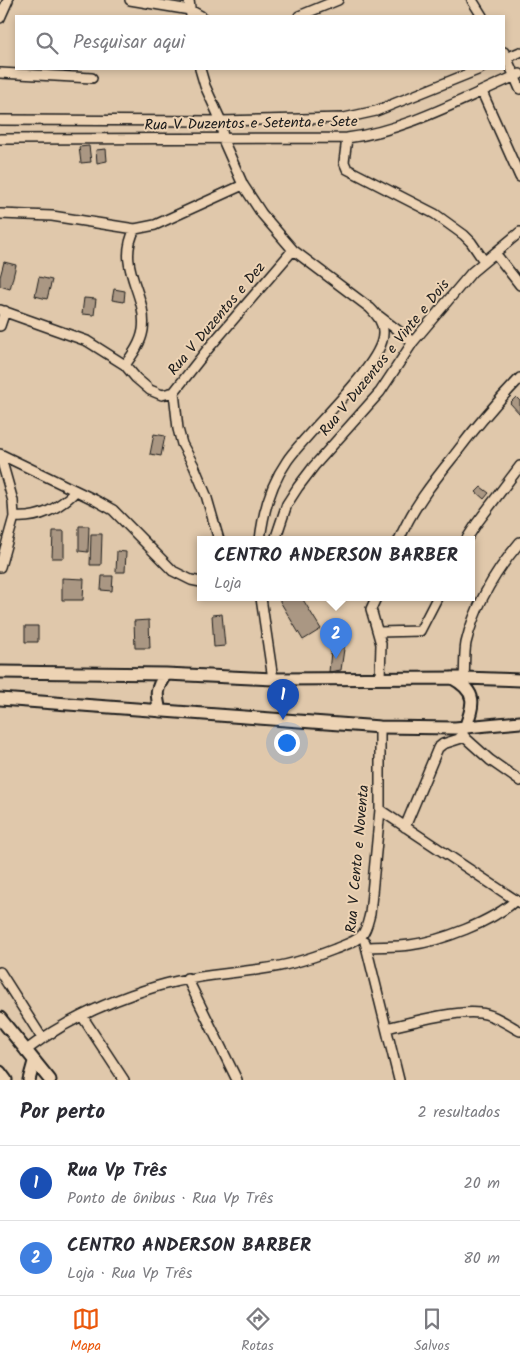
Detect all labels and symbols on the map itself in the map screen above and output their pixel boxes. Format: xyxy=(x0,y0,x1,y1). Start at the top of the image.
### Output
street label: Rua V Duzentos e Setenta e Sete xyxy=(144,110,358,138)
street label: Rua V Duzentos e Dez xyxy=(162,257,272,381)
street label: Rua V Duzentos e Vinte e Dois xyxy=(314,274,456,442)
pin: 2 xyxy=(320,618,352,659)
pin: 1 xyxy=(267,679,299,720)
your location xyxy=(274,730,300,756)
street label: Rua V Cento e Noventa xyxy=(340,784,376,934)

